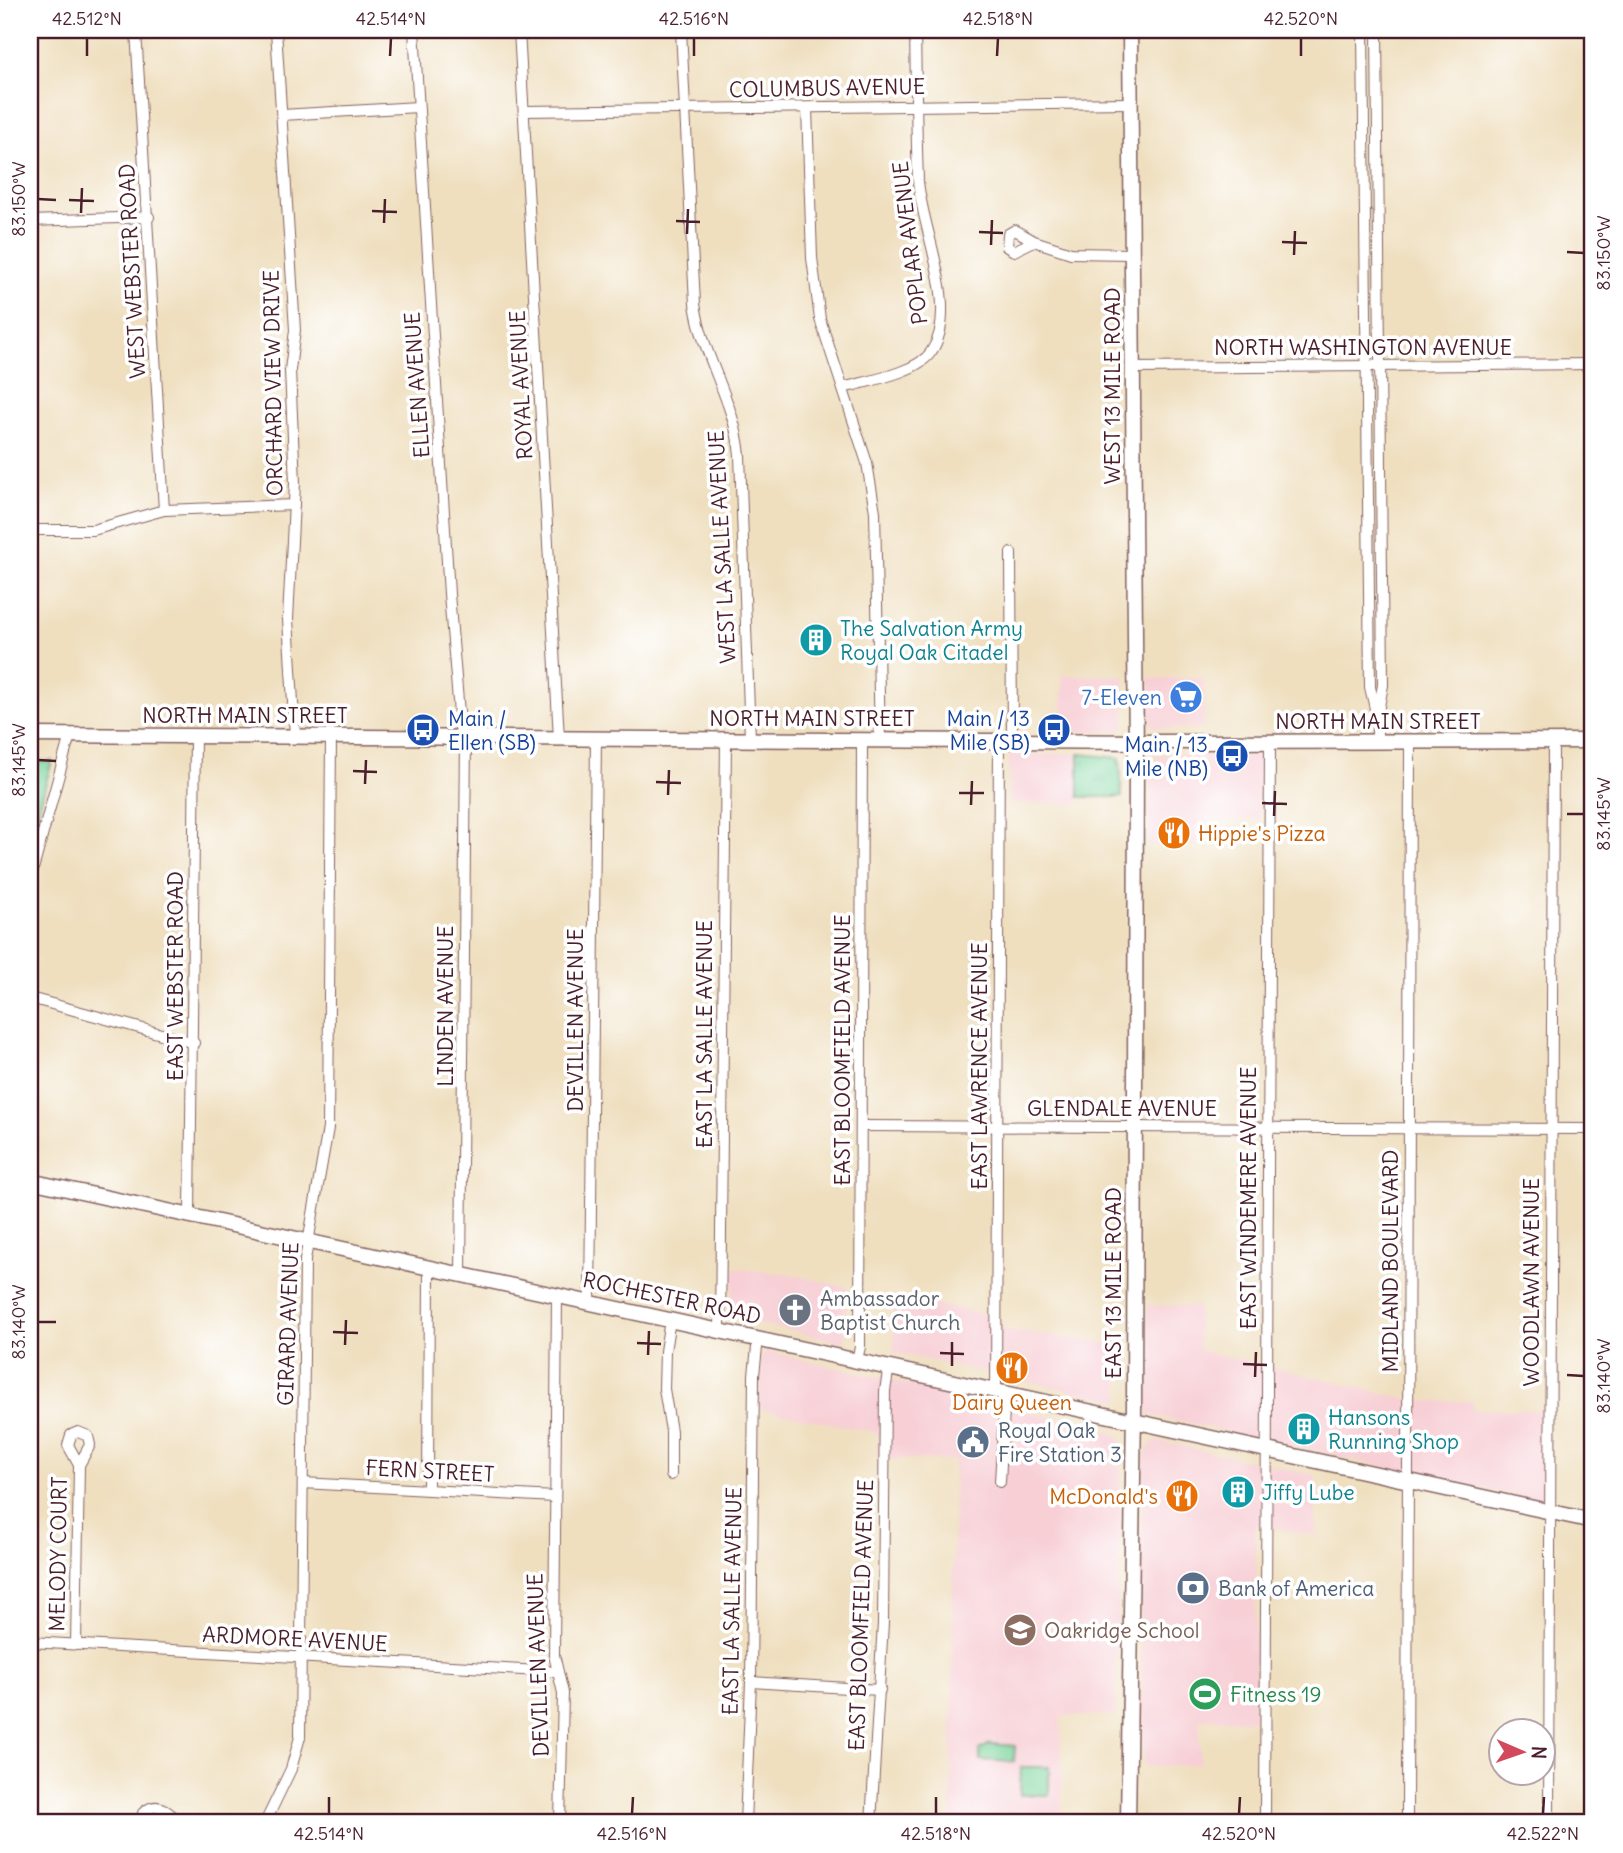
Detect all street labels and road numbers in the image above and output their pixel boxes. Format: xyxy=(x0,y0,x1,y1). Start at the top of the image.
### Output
street label: COLUMBUS AVENUE xyxy=(729,73,925,103)
street label: POPLAR AVENUE xyxy=(887,160,933,326)
street label: WEST WEBSTER ROAD xyxy=(113,163,151,379)
street label: ORCHARD VIEW DRIVE xyxy=(258,270,288,496)
street label: WEST 13 MILE ROAD xyxy=(1099,287,1126,485)
street label: ROYAL AVENUE xyxy=(504,310,538,460)
street label: ELLEN AVENUE xyxy=(398,311,436,459)
street label: NORTH WASHINGTON AVENUE xyxy=(1214,334,1512,361)
street label: WEST LA SALLE AVENUE xyxy=(702,430,742,664)
street label: NORTH MAIN STREET xyxy=(142,702,348,729)
street label: NORTH MAIN STREET xyxy=(709,705,915,732)
street label: NORTH MAIN STREET xyxy=(1275,708,1481,735)
street label: EAST WEBSTER ROAD xyxy=(162,871,189,1081)
street label: EAST BLOOMFIELD AVENUE xyxy=(829,914,856,1186)
street label: EAST LA SALLE AVENUE xyxy=(691,920,718,1148)
street label: LINDEN AVENUE xyxy=(432,925,459,1087)
street label: DEVILLEN AVENUE xyxy=(562,928,589,1112)
street label: EAST LAWRENCE AVENUE xyxy=(966,942,993,1190)
street label: EAST WINDEMERE AVENUE xyxy=(1235,1066,1262,1330)
street label: GLENDALE AVENUE xyxy=(1027,1095,1217,1122)
street label: MIDLAND BOULEVARD xyxy=(1377,1150,1404,1372)
street label: WOODLAWN AVENUE xyxy=(1518,1178,1545,1386)
street label: EAST 13 MILE ROAD xyxy=(1100,1187,1127,1379)
street label: GIRARD AVENUE xyxy=(272,1242,304,1406)
street label: ROCHESTER ROAD xyxy=(580,1266,764,1330)
street label: FERN STREET xyxy=(365,1454,495,1488)
street label: MELODY COURT xyxy=(43,1476,73,1632)
street label: EAST BLOOMFIELD AVENUE xyxy=(843,1479,879,1751)
street label: EAST LA SALLE AVENUE xyxy=(717,1487,747,1715)
street label: DEVILLEN AVENUE xyxy=(521,1573,555,1757)
street label: ARDMORE AVENUE xyxy=(202,1621,388,1657)

